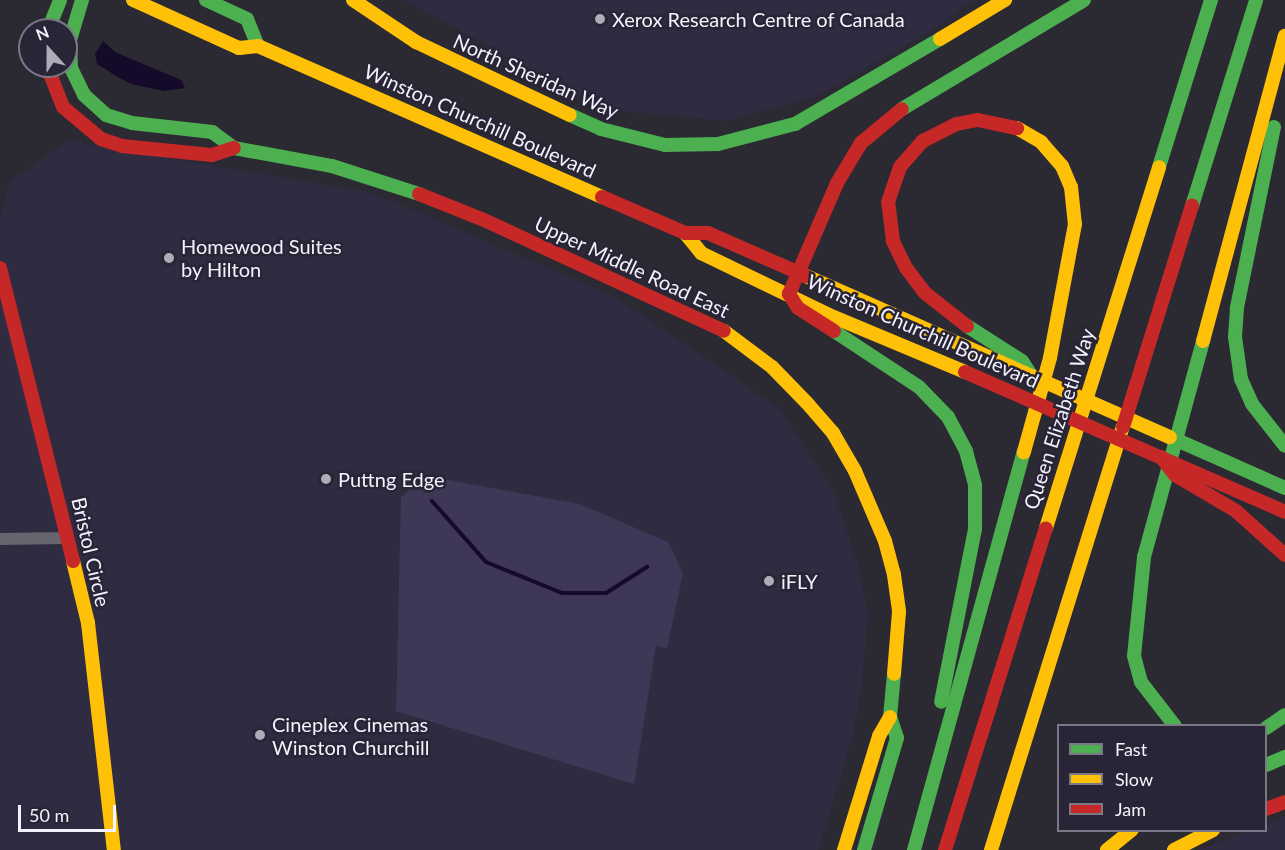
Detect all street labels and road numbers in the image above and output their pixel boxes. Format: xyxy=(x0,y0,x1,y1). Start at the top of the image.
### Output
street label: North Sheridan Way xyxy=(450,29,622,123)
street label: Winston Churchill Boulevard xyxy=(360,59,600,183)
street label: Upper Middle Road East xyxy=(531,211,733,323)
street label: Winston Churchill Boulevard xyxy=(803,269,1043,393)
street label: Queen Elizabeth Way xyxy=(1018,325,1100,513)
street label: Bristol Circle xyxy=(67,495,115,609)

